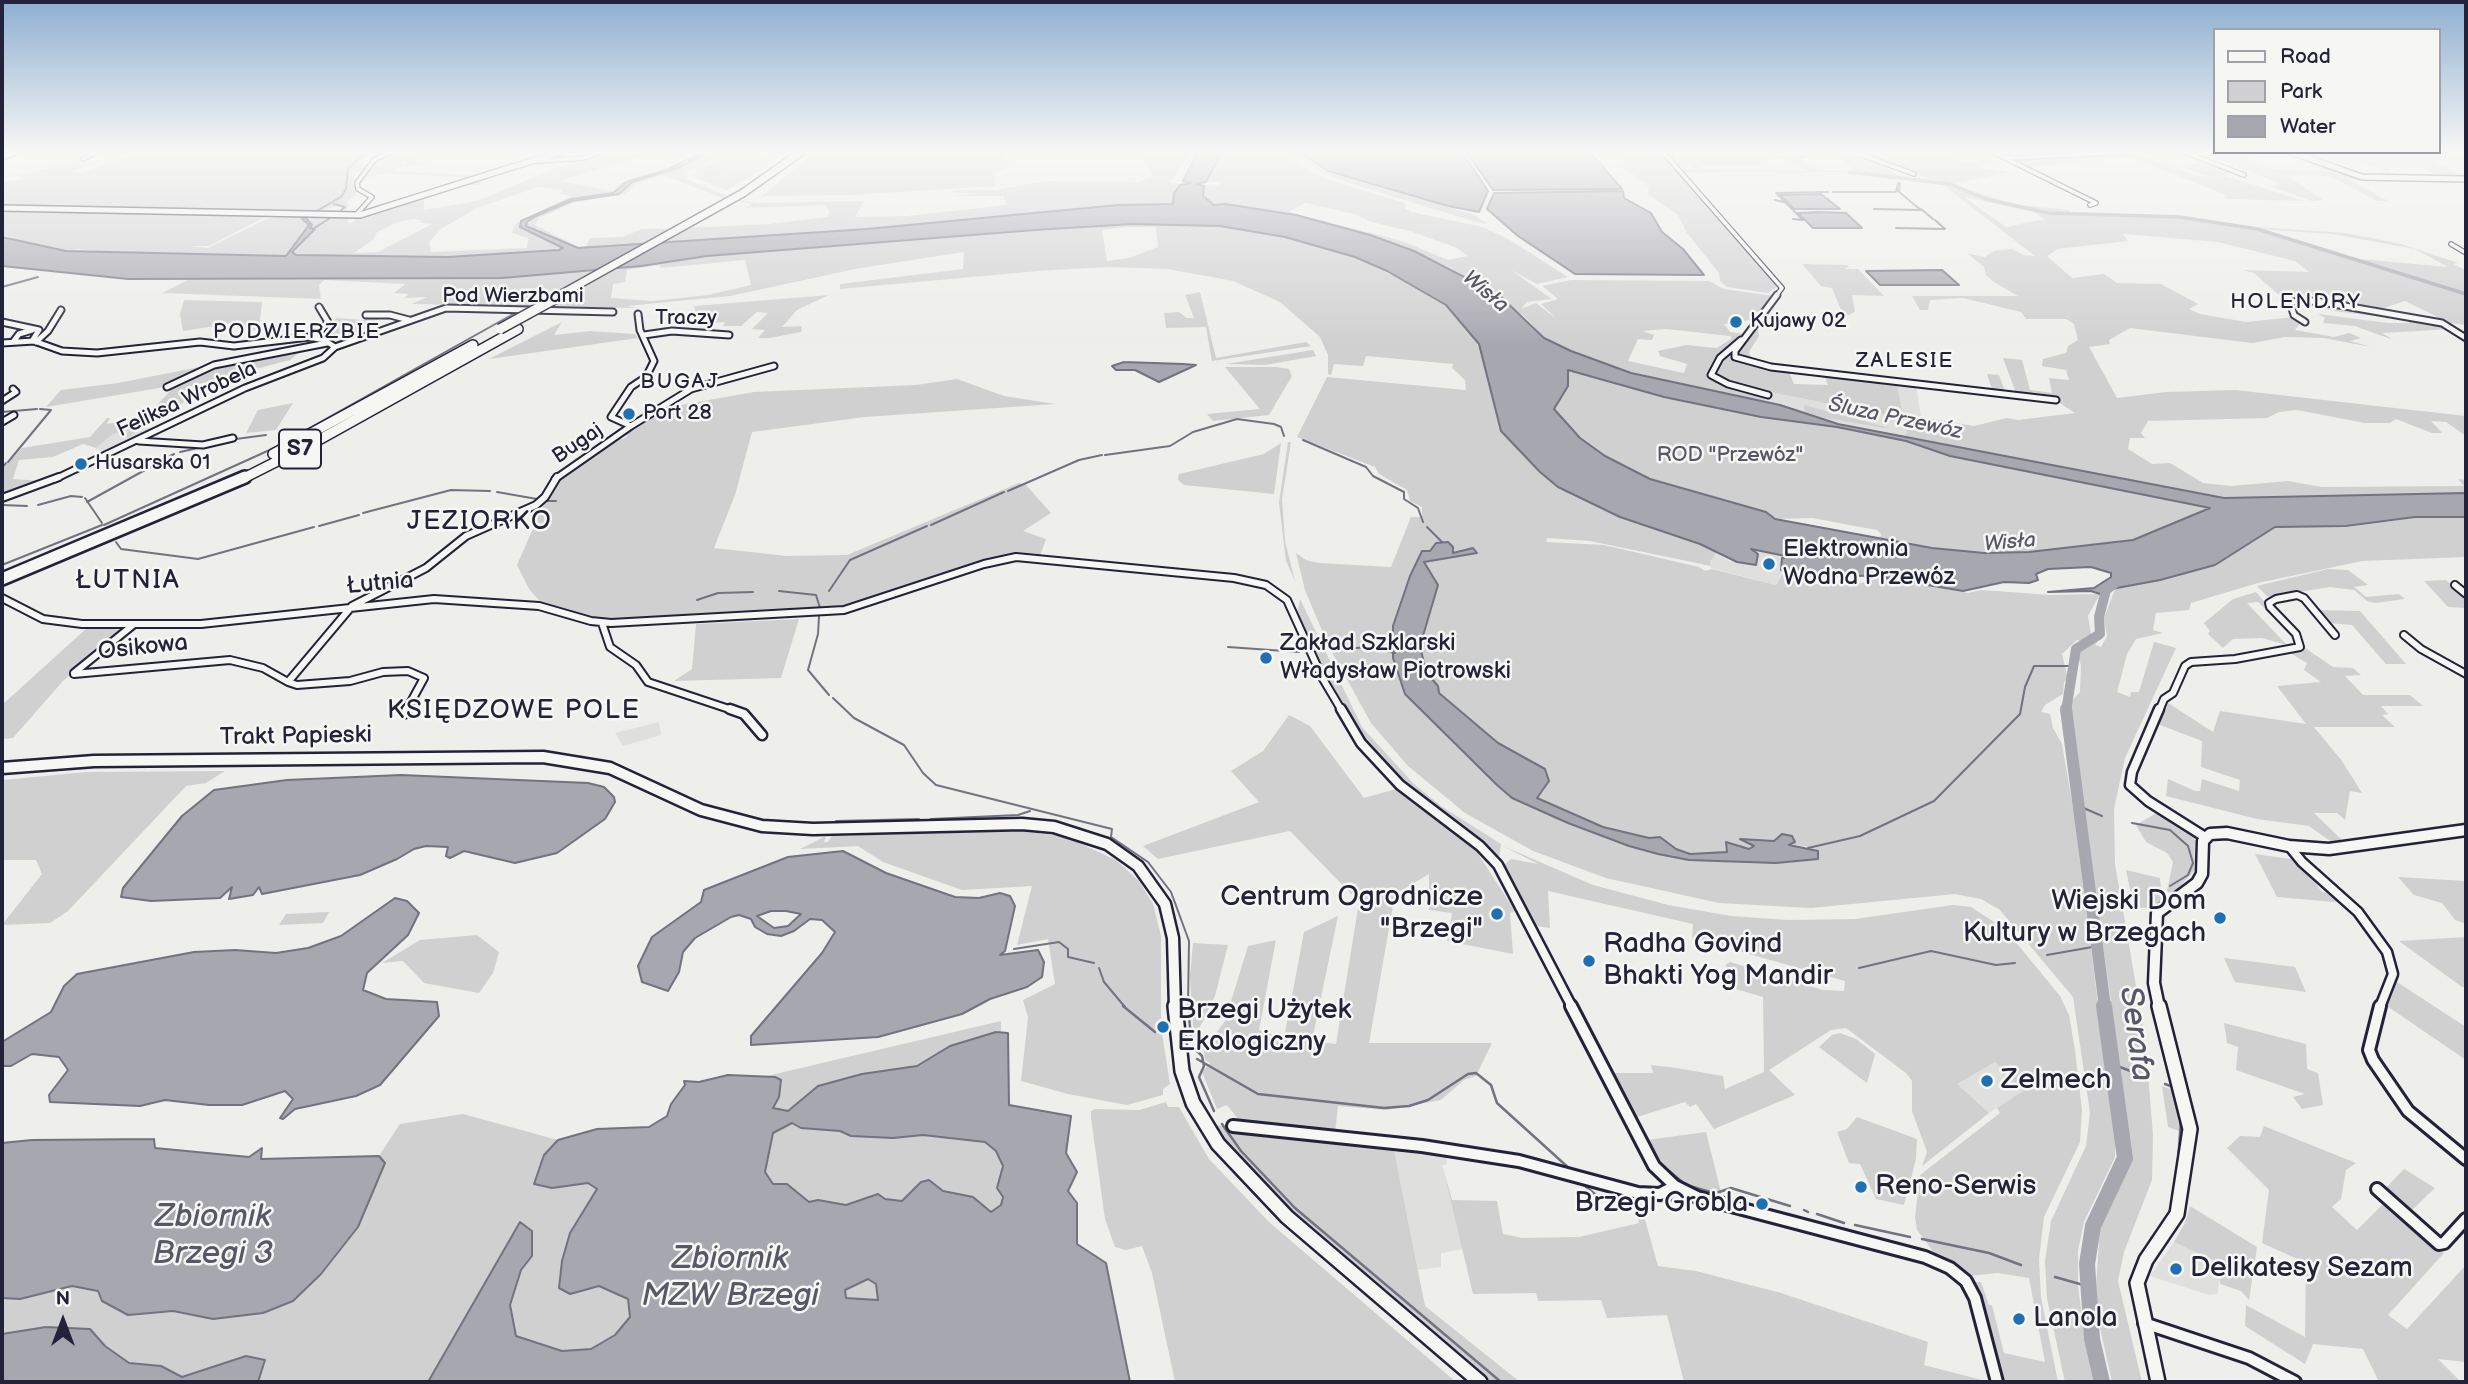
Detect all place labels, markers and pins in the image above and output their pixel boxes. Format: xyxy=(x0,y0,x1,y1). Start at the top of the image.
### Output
place label: Kujawy 02 xyxy=(1750,309,1846,335)
marker: Kujawy 02 xyxy=(1728,314,1744,330)
place label: Port 28 xyxy=(643,401,712,427)
marker: Port 28 xyxy=(621,406,637,422)
place label: Husarska 01 xyxy=(95,451,210,477)
marker: Husarska 01 xyxy=(73,456,89,472)
place label: Elektrownia Wodna Przewóz xyxy=(1783,536,1955,592)
marker: Elektrownia Wodna Przewóz xyxy=(1761,556,1777,572)
place label: Zakład Szklarski Władysław Piotrowski xyxy=(1280,630,1511,686)
marker: Zakład Szklarski Władysław Piotrowski xyxy=(1258,650,1274,666)
place label: Centrum Ogrodnicze "Brzegi" xyxy=(1220,881,1483,947)
place label: Wiejski Dom Kultury w Brzegach xyxy=(1963,885,2206,951)
marker: Centrum Ogrodnicze "Brzegi" xyxy=(1489,906,1505,922)
marker: Wiejski Dom Kultury w Brzegach xyxy=(2212,910,2228,926)
place label: Radha Govind Bhakti Yog Mandir xyxy=(1603,928,1833,994)
marker: Radha Govind Bhakti Yog Mandir xyxy=(1581,953,1597,969)
place label: Brzegi Użytek Ekologiczny xyxy=(1177,994,1351,1060)
marker: Brzegi Użytek Ekologiczny xyxy=(1155,1019,1171,1035)
place label: Zelmech xyxy=(2001,1064,2111,1098)
marker: Zelmech xyxy=(1979,1073,1995,1089)
place label: Reno-Serwis xyxy=(1875,1170,2036,1204)
marker: Reno-Serwis xyxy=(1853,1179,1869,1195)
place label: Brzegi Grobla xyxy=(1574,1187,1748,1221)
marker: Brzegi Grobla xyxy=(1754,1196,1770,1212)
place label: Delikatesy Sezam xyxy=(2190,1252,2413,1286)
marker: Delikatesy Sezam xyxy=(2168,1261,2184,1277)
place label: Lanola xyxy=(2033,1302,2118,1336)
marker: Lanola xyxy=(2011,1311,2027,1327)

